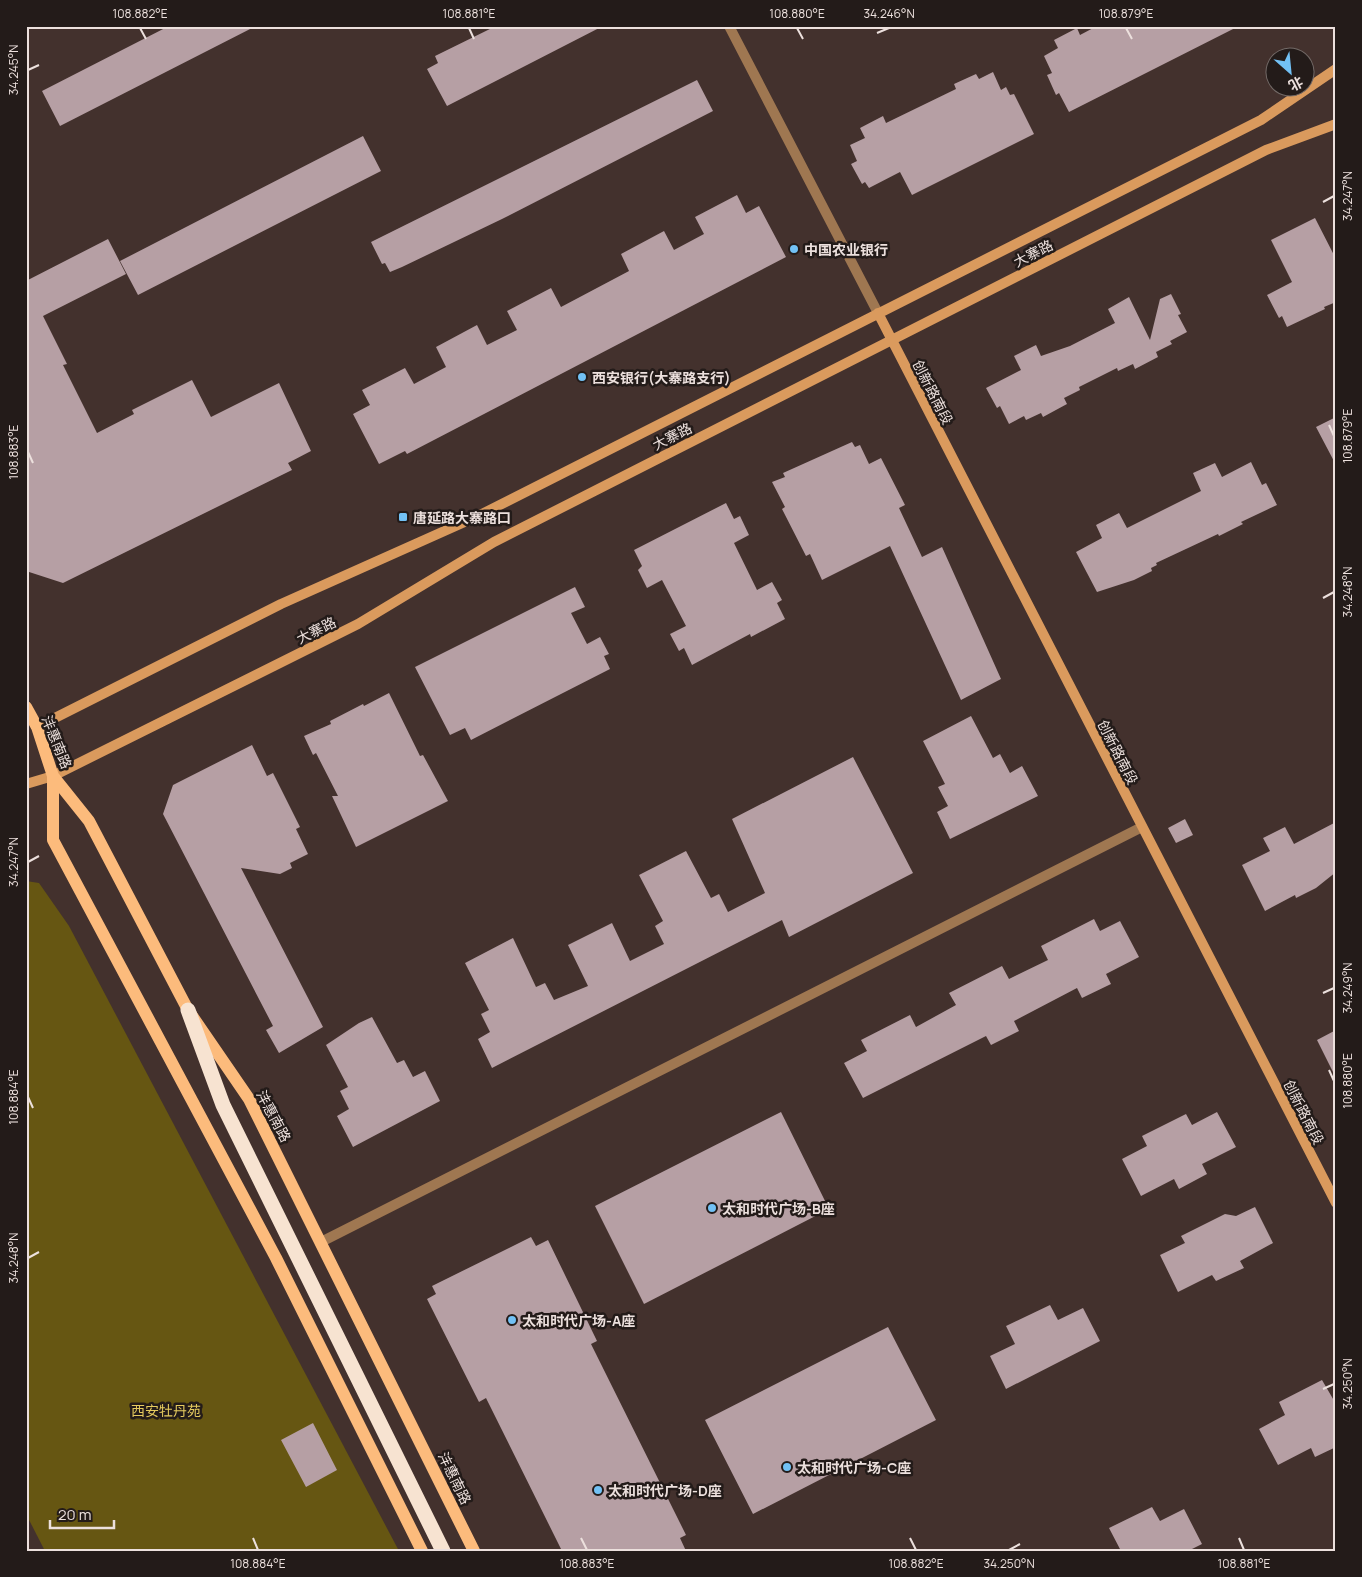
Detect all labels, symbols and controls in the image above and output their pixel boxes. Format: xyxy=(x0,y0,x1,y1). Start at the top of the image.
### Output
text: 108.882°E xyxy=(112,5,168,22)
text: 108.881°E xyxy=(443,5,496,22)
text: 108.880°E xyxy=(769,5,825,22)
text: 34.246°N xyxy=(863,5,915,22)
text: 108.879°E xyxy=(1099,5,1154,22)
text: 34.245°N xyxy=(5,45,22,95)
north arrow xyxy=(1264,48,1314,98)
text: 北 xyxy=(1286,72,1307,96)
text: 34.247°N xyxy=(1339,171,1356,221)
street label: 大寨路 xyxy=(1010,235,1056,271)
place label: 中国农业银行 xyxy=(804,240,888,259)
marker: 中国农业银行 xyxy=(788,243,800,255)
street label: 创新路南段 xyxy=(909,357,957,427)
place label: 西安银行(大寨路支行) xyxy=(592,368,731,387)
marker: 西安银行(大寨路支行) xyxy=(576,371,588,383)
text: 108.879°E xyxy=(1339,408,1356,463)
street label: 大寨路 xyxy=(649,418,695,454)
text: 108.883°E xyxy=(5,424,22,479)
place label: 唐延路大寨路口 xyxy=(413,508,511,527)
marker: 唐延路大寨路口 xyxy=(397,511,409,523)
text: 34.248°N xyxy=(1339,567,1356,617)
street label: 大寨路 xyxy=(293,612,339,648)
street label: 沣惠南路 xyxy=(38,712,76,772)
street label: 创新路南段 xyxy=(1094,717,1142,787)
text: 34.247°N xyxy=(5,837,22,887)
text: 34.249°N xyxy=(1339,962,1356,1014)
text: 108.880°E xyxy=(1339,1053,1356,1109)
text: 108.884°E xyxy=(5,1069,22,1125)
street label: 创新路南段 xyxy=(1280,1077,1328,1147)
street label: 沣惠南路 xyxy=(252,1087,296,1145)
place label: 太和时代广场-B座 xyxy=(722,1199,835,1218)
marker: 太和时代广场-B座 xyxy=(706,1202,718,1214)
text: 34.248°N xyxy=(5,1233,22,1283)
place label: 太和时代广场-A座 xyxy=(522,1311,635,1330)
marker: 太和时代广场-A座 xyxy=(506,1314,518,1326)
text: 34.250°N xyxy=(1339,1358,1356,1410)
park label: 西安牡丹苑 xyxy=(131,1401,201,1420)
street label: 沣惠南路 xyxy=(434,1449,476,1507)
place label: 太和时代广场-C座 xyxy=(797,1458,911,1477)
marker: 太和时代广场-C座 xyxy=(781,1461,793,1473)
place label: 太和时代广场-D座 xyxy=(608,1481,722,1500)
marker: 太和时代广场-D座 xyxy=(592,1484,604,1496)
scale bar xyxy=(50,1497,114,1529)
text: 20 m xyxy=(58,1504,91,1525)
text: 108.884°E xyxy=(230,1555,286,1572)
text: 108.883°E xyxy=(560,1555,615,1572)
text: 108.882°E xyxy=(888,1555,944,1572)
text: 34.250°N xyxy=(983,1555,1035,1572)
text: 108.881°E xyxy=(1218,1555,1271,1572)

